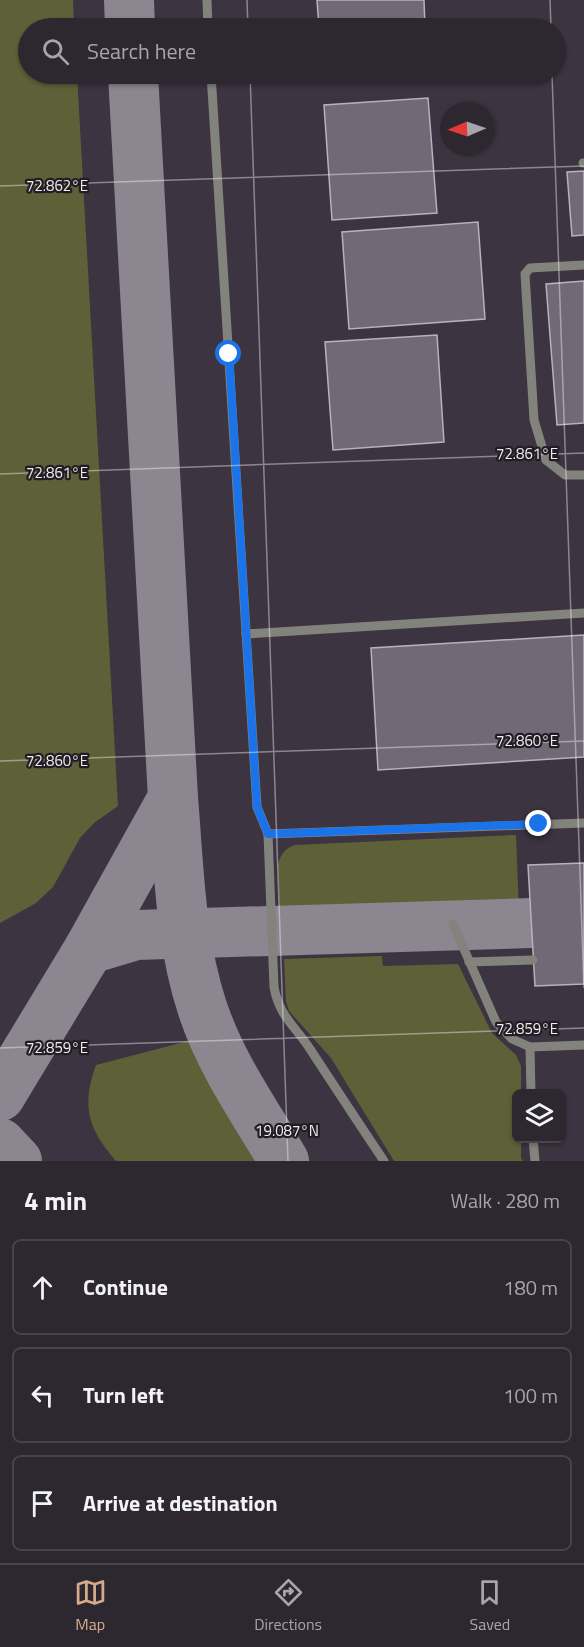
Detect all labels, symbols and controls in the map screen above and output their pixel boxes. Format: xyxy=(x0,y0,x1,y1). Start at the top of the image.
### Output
search box xyxy=(18,18,566,84)
text: Search here xyxy=(87,34,196,68)
icon: search xyxy=(39,35,72,68)
north arrow xyxy=(440,102,494,156)
text: 72.862°E xyxy=(26,174,88,197)
route start xyxy=(215,340,241,366)
text: 72.861°E xyxy=(496,442,558,465)
text: 72.861°E xyxy=(26,461,88,484)
text: 72.860°E xyxy=(496,729,558,752)
text: 72.860°E xyxy=(26,749,88,772)
route end xyxy=(525,810,551,836)
text: 72.859°E xyxy=(496,1017,558,1040)
text: 72.859°E xyxy=(26,1036,88,1059)
map controls xyxy=(512,1089,566,1143)
button: layers xyxy=(512,1089,566,1143)
text: 19.087°N xyxy=(255,1119,319,1142)
text: 4 min xyxy=(24,1181,87,1220)
text: Walk · 280 m xyxy=(451,1185,560,1216)
text: Continue xyxy=(83,1270,168,1304)
icon: ahead xyxy=(26,1271,59,1304)
text: 180 m xyxy=(503,1272,558,1303)
text: Turn left xyxy=(83,1378,164,1412)
icon: left xyxy=(26,1379,59,1412)
text: 100 m xyxy=(503,1380,558,1411)
text: Arrive at destination xyxy=(83,1486,278,1520)
icon: arrive xyxy=(26,1487,59,1520)
tab: Map xyxy=(74,1576,107,1636)
tab: Directions xyxy=(254,1576,322,1636)
tab: Saved xyxy=(470,1576,510,1636)

